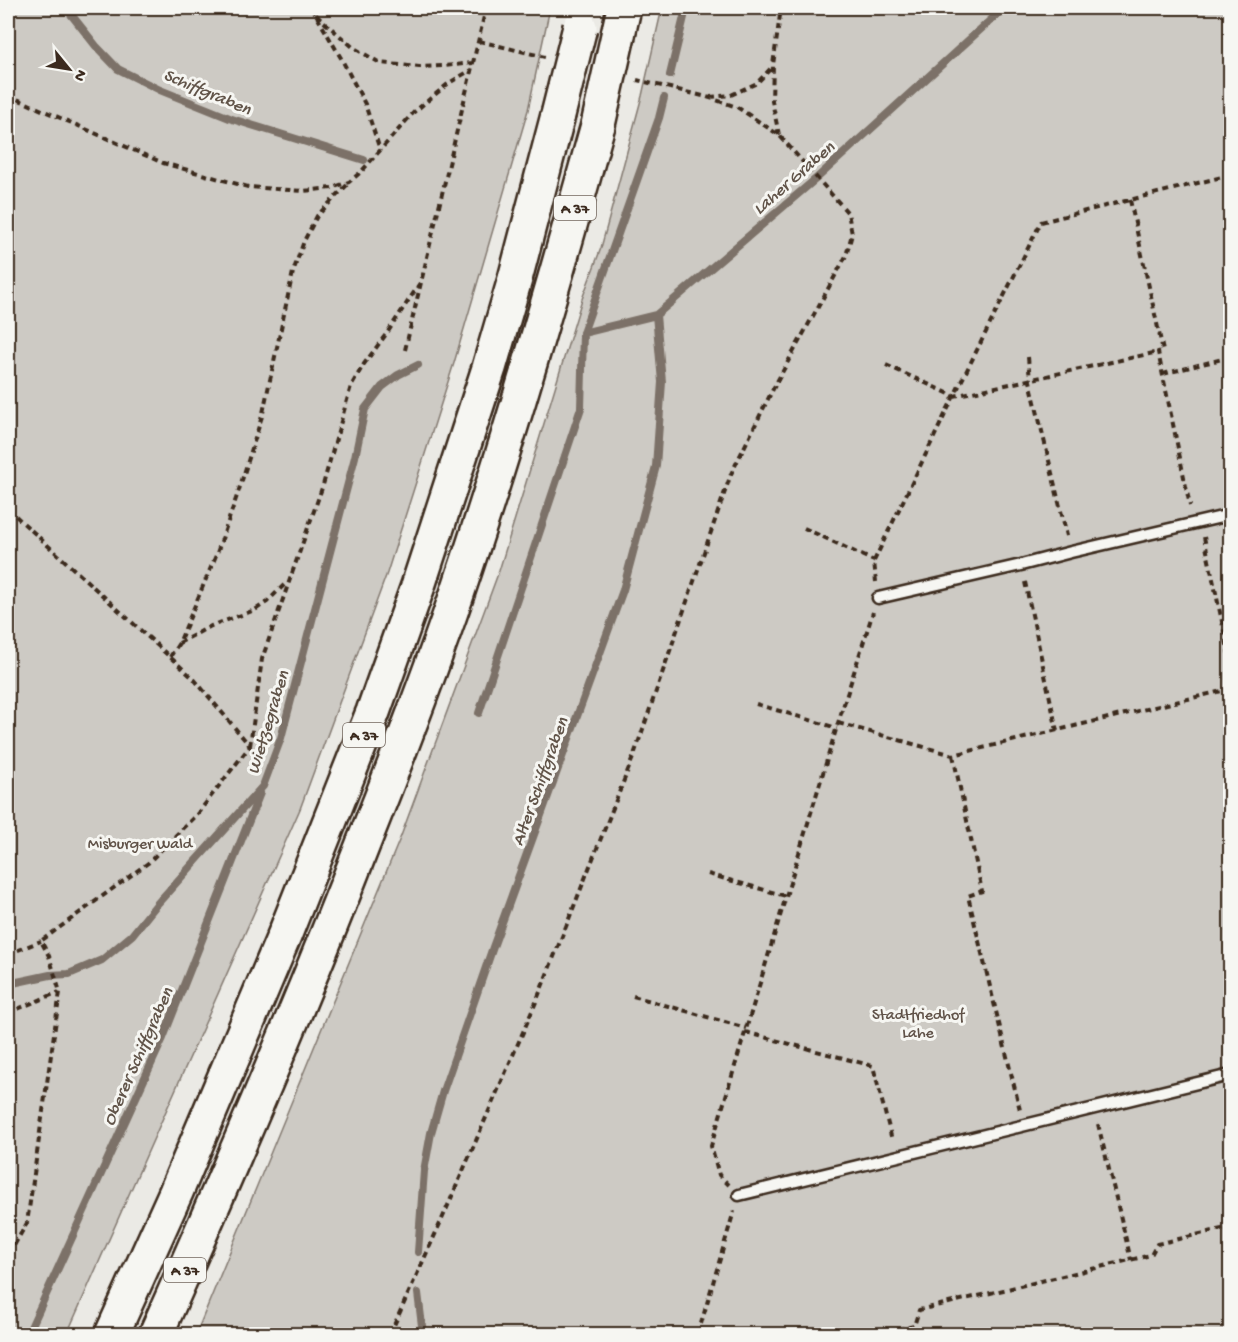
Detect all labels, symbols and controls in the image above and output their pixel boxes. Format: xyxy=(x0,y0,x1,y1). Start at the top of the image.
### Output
north arrow xyxy=(39,39,99,99)
text: N xyxy=(68,65,90,84)
water label: Schiffgraben xyxy=(160,65,254,121)
water label: Laher Graben xyxy=(750,137,840,220)
road number: A 37 xyxy=(554,196,596,220)
water label: Wietzegraben xyxy=(244,668,295,777)
water label: Alter Schiffgraben xyxy=(508,714,574,849)
road number: A 37 xyxy=(343,723,385,747)
park label: Misburger Wald xyxy=(88,836,194,855)
water label: Oberer Schiffgraben xyxy=(99,984,179,1129)
park label: Stadtfriedhof Lahe xyxy=(872,1007,965,1044)
road number: A 37 xyxy=(164,1258,206,1282)

